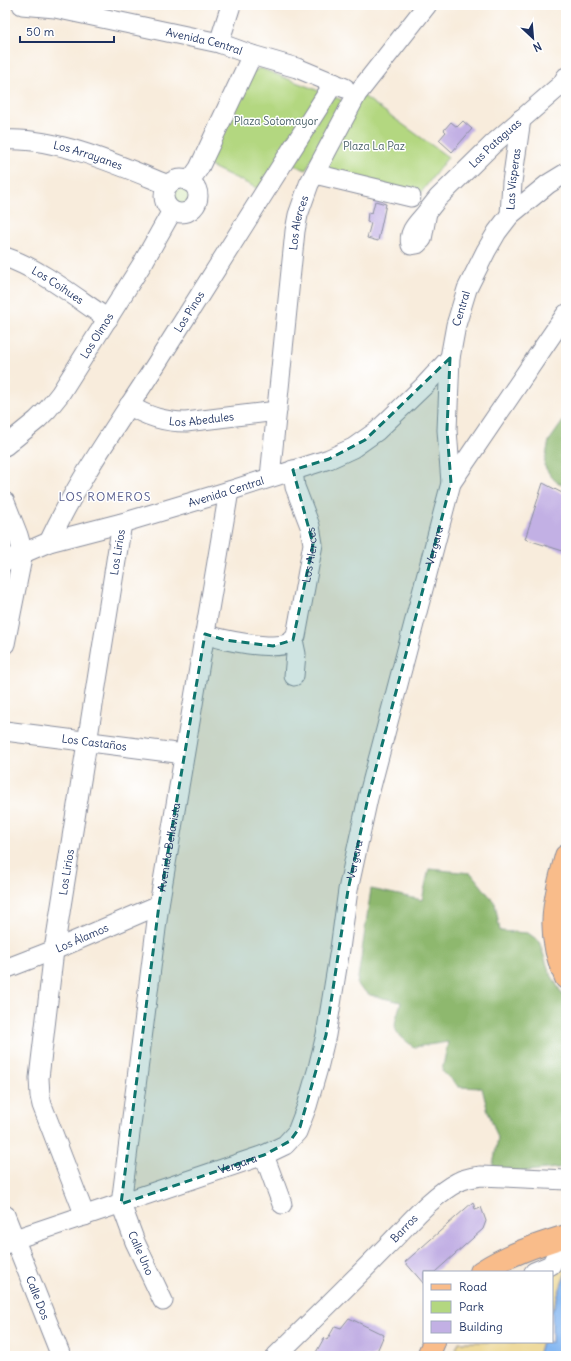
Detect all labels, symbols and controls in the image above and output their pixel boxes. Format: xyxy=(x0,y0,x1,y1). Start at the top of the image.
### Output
scale bar xyxy=(20,18,114,44)
north arrow xyxy=(513,18,553,58)
text: 50 m xyxy=(26,24,55,39)
street label: Avenida Central xyxy=(165,25,244,58)
text: N xyxy=(531,39,544,55)
park label: Plaza Sotomayor xyxy=(234,114,319,128)
street label: Las Pataguas xyxy=(466,116,524,171)
street label: Los Arrayanes xyxy=(52,138,125,173)
park label: Plaza La Paz xyxy=(343,139,405,153)
street label: Las Vísperas xyxy=(503,147,524,210)
street label: Los Alerces xyxy=(286,193,311,251)
street label: Los Coihues xyxy=(29,263,86,307)
street label: Los Pinos xyxy=(171,288,207,335)
street label: Central xyxy=(449,289,473,328)
street label: Los Olmos xyxy=(77,310,117,361)
street label: Los Abedules xyxy=(168,409,235,429)
street label: Avenida Central xyxy=(186,473,266,510)
district label: LOS ROMEROS xyxy=(58,489,152,504)
street label: Vergara xyxy=(423,525,446,567)
street label: Los Alerces xyxy=(299,526,320,584)
street label: Los Lirios xyxy=(107,528,128,576)
street label: Los Castaños xyxy=(61,731,128,754)
street label: Avenida Bellavista xyxy=(154,802,183,892)
street label: Vergara xyxy=(344,839,366,881)
street label: Los Lirios xyxy=(56,848,77,896)
street label: Los Álamos xyxy=(53,920,111,956)
street label: Vergara xyxy=(216,1151,259,1177)
street label: Barros xyxy=(387,1211,421,1245)
street label: Calle Uno xyxy=(125,1229,157,1277)
legend xyxy=(423,1271,553,1343)
street label: Calle Dos xyxy=(23,1274,53,1322)
text: Road xyxy=(459,1279,487,1294)
text: Park xyxy=(459,1299,484,1314)
text: Building xyxy=(459,1319,503,1334)

